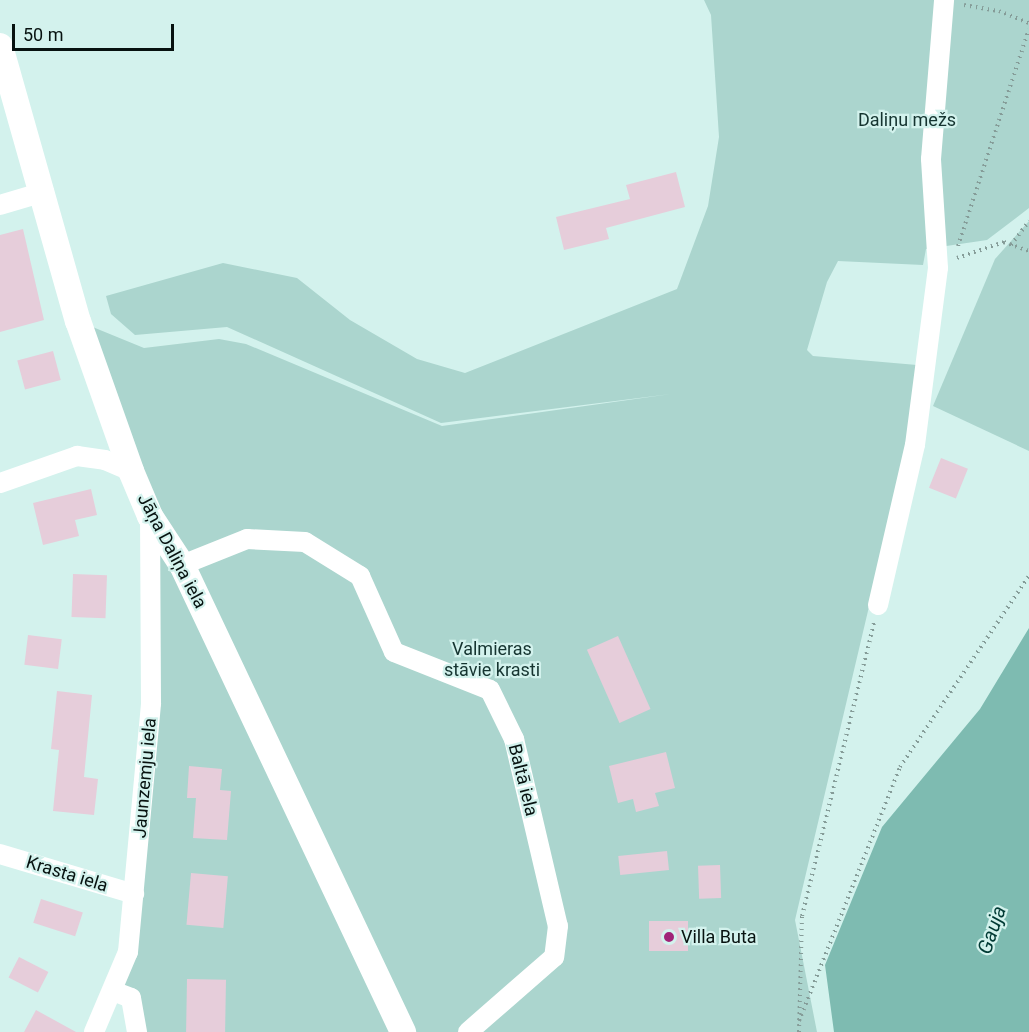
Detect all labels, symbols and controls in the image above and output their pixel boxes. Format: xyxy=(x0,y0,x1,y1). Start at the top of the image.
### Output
scale bar xyxy=(15,12,177,50)
text: 50 m xyxy=(23,24,63,45)
park label: Daliņu mežs xyxy=(858,109,956,131)
street label: Jāņa Daliņa iela xyxy=(133,490,211,612)
park label: Valmieras stāvie krasti xyxy=(444,639,540,682)
street label: Jaunzemju iela xyxy=(129,717,161,839)
street label: Baltā iela xyxy=(504,742,542,818)
street label: Krasta iela xyxy=(24,851,110,897)
water label: Gauja xyxy=(973,903,1011,957)
place label: Villa Buta xyxy=(681,926,757,948)
marker: Villa Buta xyxy=(662,930,676,944)

